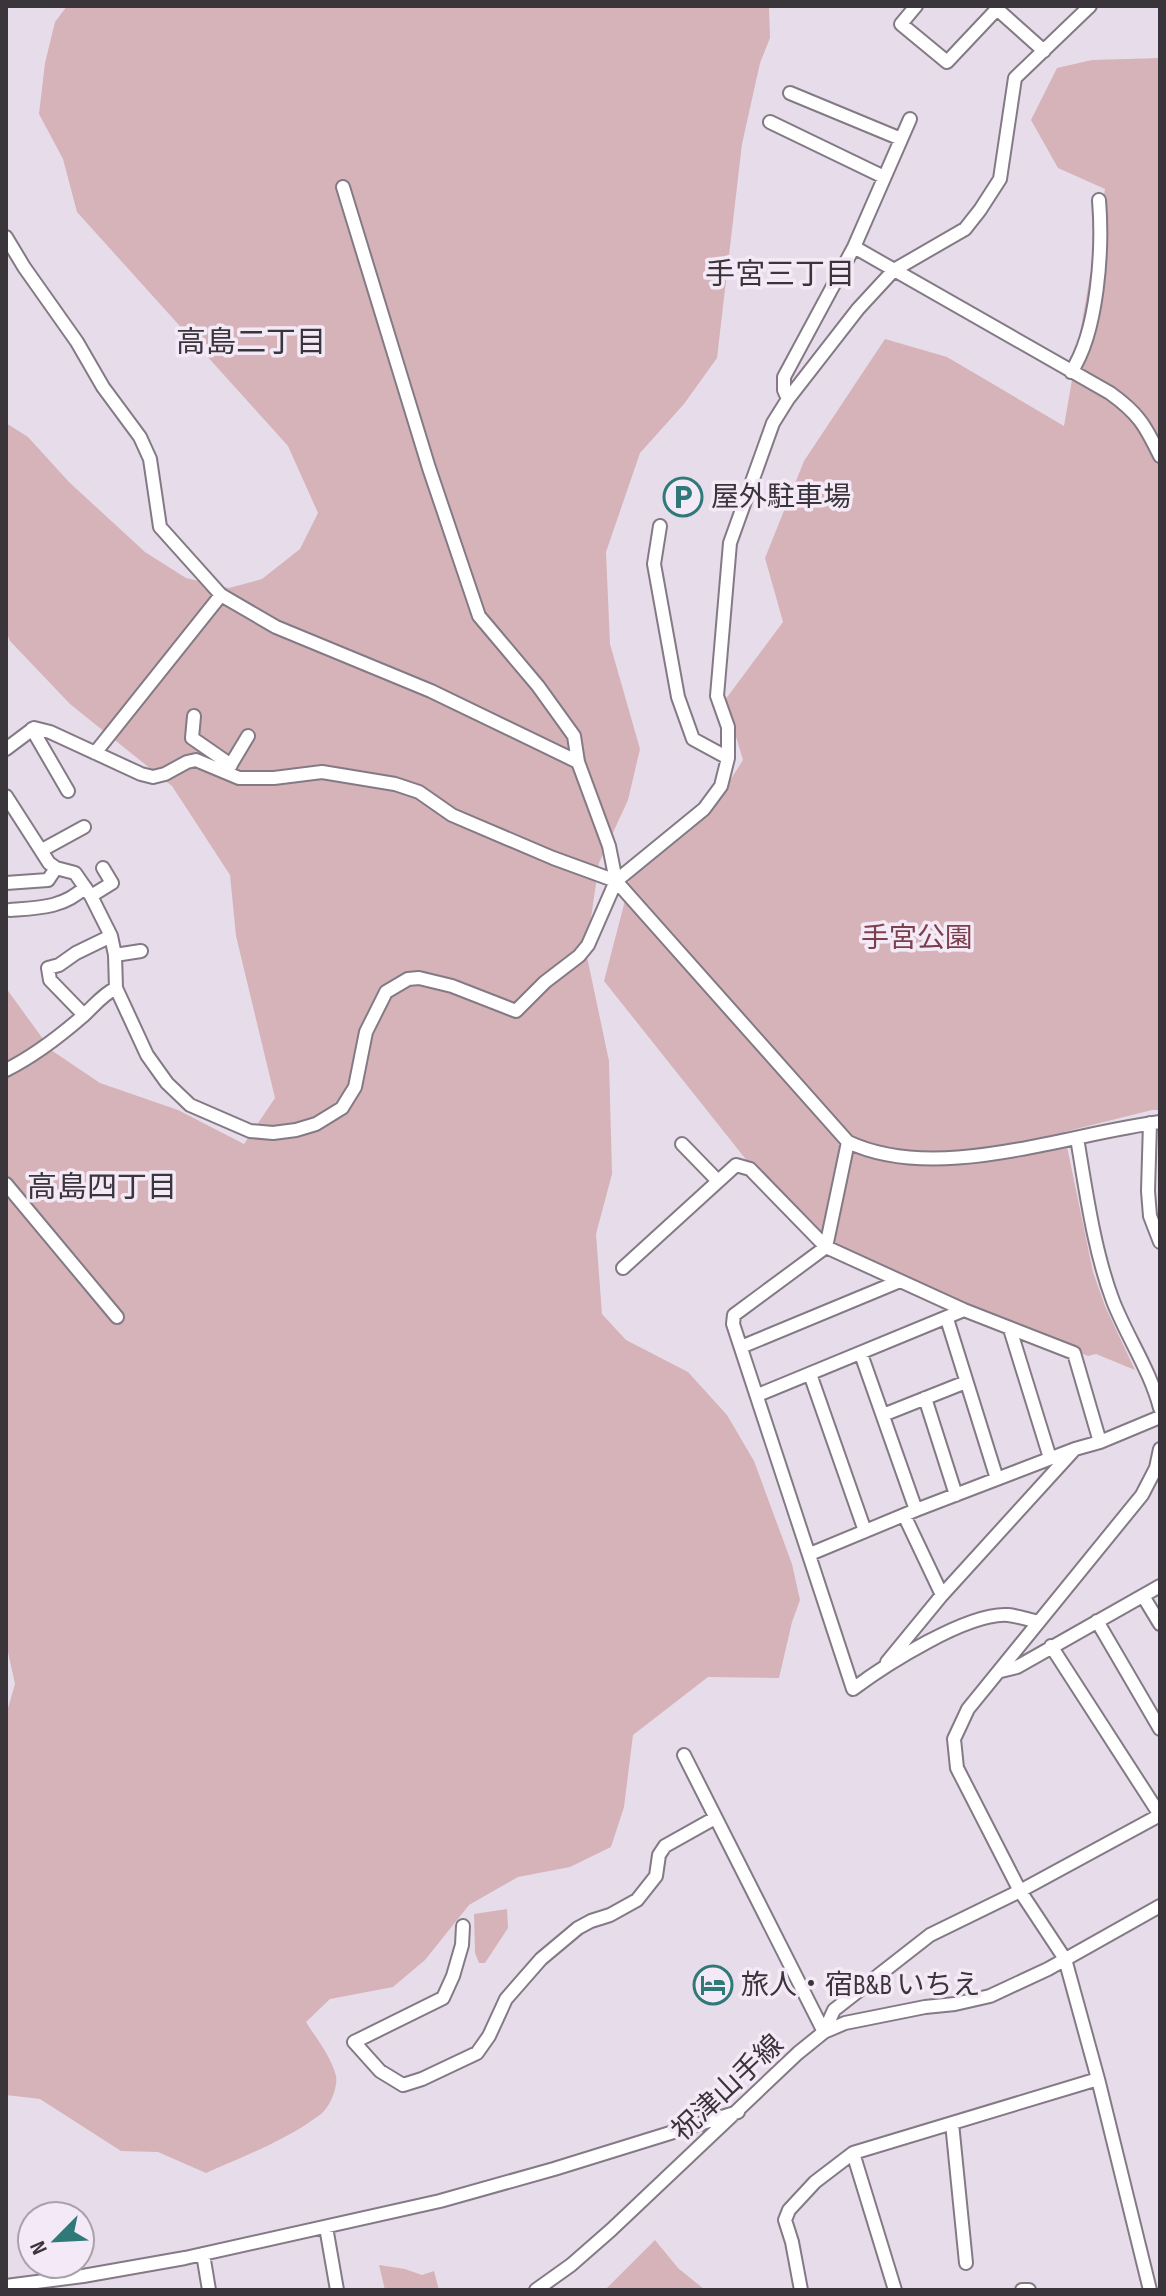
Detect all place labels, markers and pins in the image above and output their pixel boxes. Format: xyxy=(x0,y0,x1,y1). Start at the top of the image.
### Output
parking icon: 屋外駐車場 xyxy=(662,476,704,518)
place label: 屋外駐車場 xyxy=(711,481,851,514)
hotel icon: 旅人・宿B&B いちえ xyxy=(692,1964,734,2006)
place label: 旅人・宿B&B いちえ xyxy=(741,1969,981,2002)

